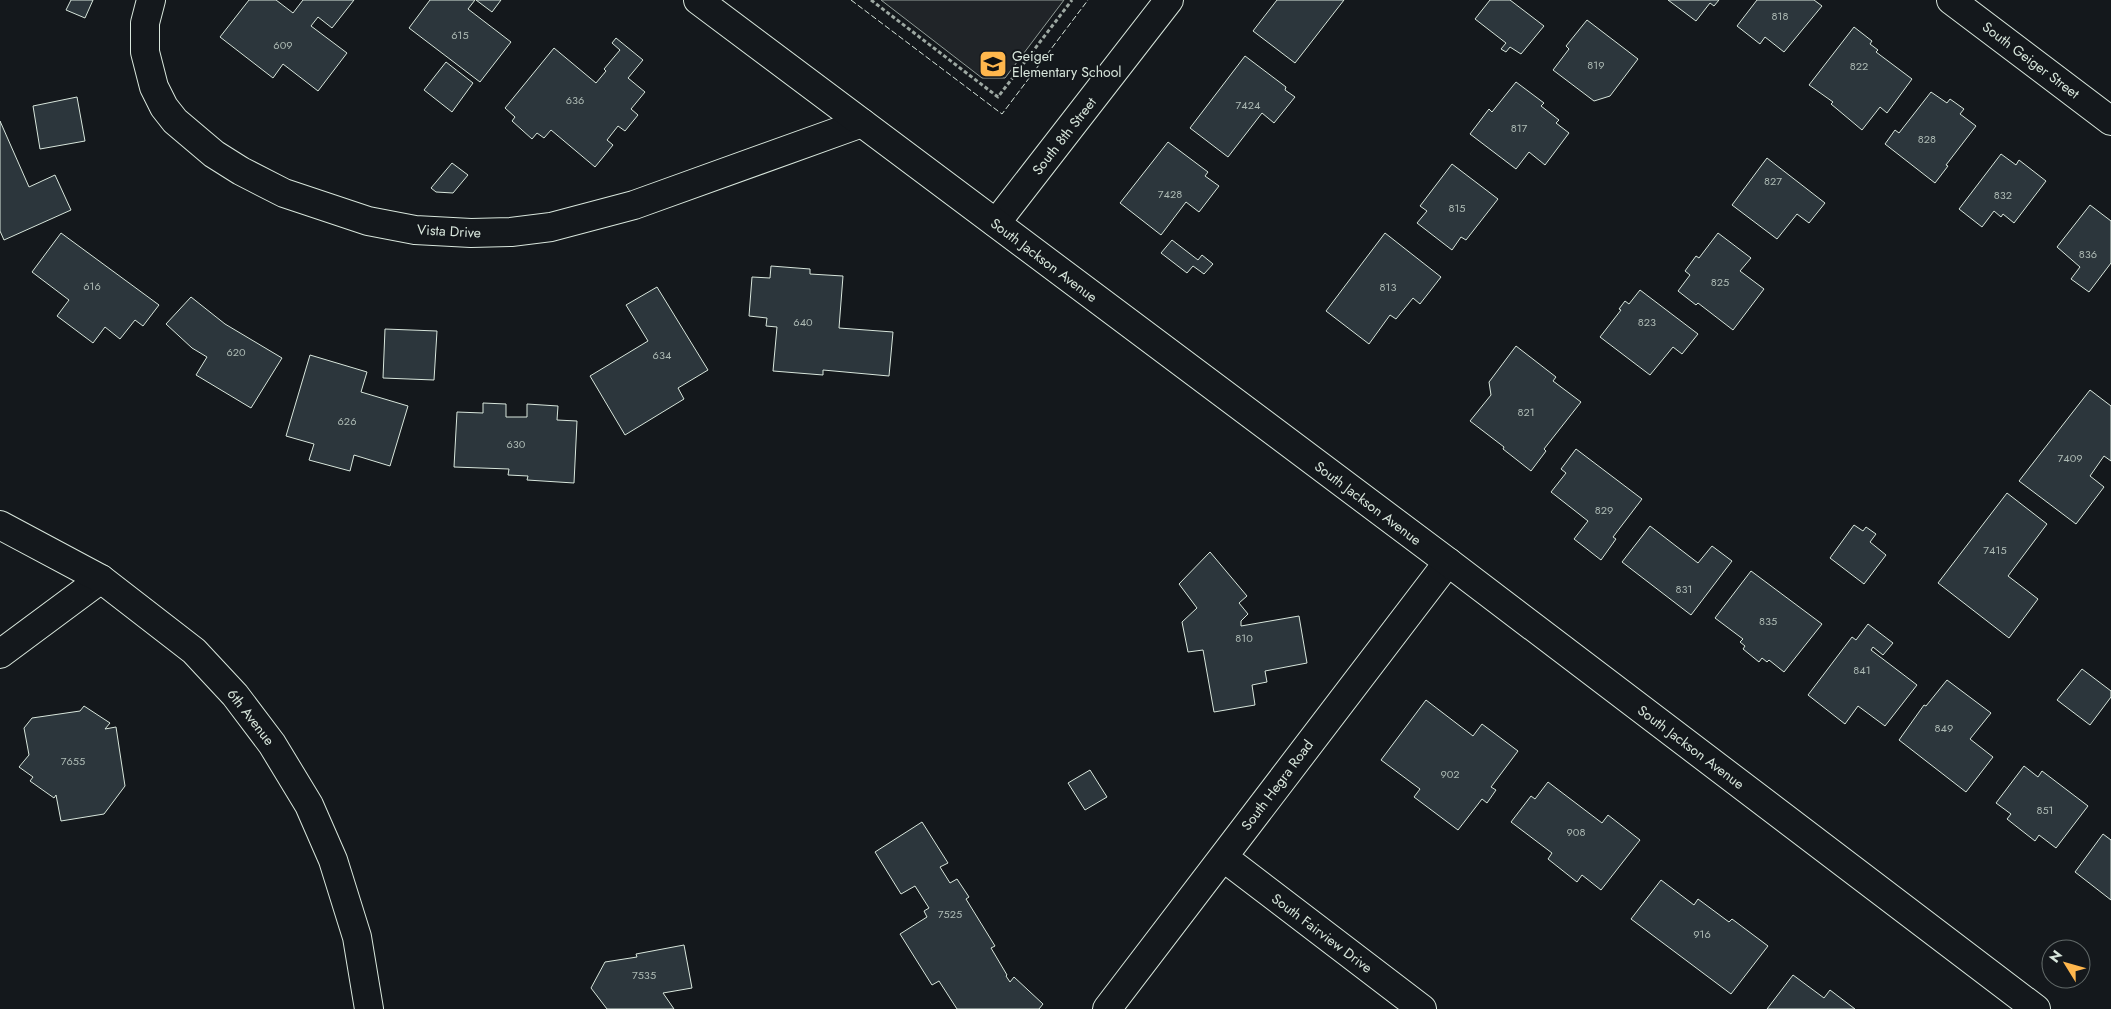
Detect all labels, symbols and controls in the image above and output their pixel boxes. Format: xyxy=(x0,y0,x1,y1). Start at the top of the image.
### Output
house number: 818 xyxy=(1772,8,1788,24)
street label: South Geiger Street xyxy=(1978,17,2084,104)
house number: 615 xyxy=(451,27,469,43)
house number: 609 xyxy=(273,37,293,53)
place label: Geiger Elementary School xyxy=(1012,46,1122,82)
school or university icon: Geiger Elementary School xyxy=(978,49,1008,79)
house number: 819 xyxy=(1587,57,1605,73)
house number: 822 xyxy=(1850,58,1868,74)
house number: 636 xyxy=(566,92,584,108)
street label: South 8th Street xyxy=(1027,92,1101,179)
house number: 7424 xyxy=(1236,97,1261,113)
house number: 817 xyxy=(1511,120,1528,136)
house number: 828 xyxy=(1918,131,1936,147)
house number: 827 xyxy=(1764,173,1782,189)
house number: 7428 xyxy=(1158,186,1182,202)
house number: 832 xyxy=(1994,187,2012,203)
house number: 815 xyxy=(1448,200,1466,216)
street label: South Jackson Avenue xyxy=(986,213,1102,307)
street label: Vista Drive xyxy=(417,219,481,243)
house number: 836 xyxy=(2079,246,2097,262)
house number: 825 xyxy=(1711,274,1729,290)
house number: 616 xyxy=(83,278,101,294)
house number: 813 xyxy=(1380,279,1396,295)
house number: 640 xyxy=(793,314,813,330)
house number: 823 xyxy=(1638,314,1656,330)
house number: 620 xyxy=(226,344,246,360)
house number: 634 xyxy=(653,347,672,363)
house number: 821 xyxy=(1517,404,1535,420)
house number: 626 xyxy=(338,413,356,429)
house number: 630 xyxy=(507,436,526,452)
house number: 7409 xyxy=(2057,450,2083,466)
street label: South Jackson Avenue xyxy=(1310,456,1426,550)
house number: 829 xyxy=(1595,502,1613,518)
house number: 7415 xyxy=(1983,542,2007,558)
house number: 831 xyxy=(1676,581,1692,597)
house number: 835 xyxy=(1759,613,1777,629)
house number: 810 xyxy=(1235,630,1253,646)
house number: 841 xyxy=(1853,662,1871,678)
street label: 6th Avenue xyxy=(223,685,279,749)
street label: South Jackson Avenue xyxy=(1633,700,1749,794)
house number: 849 xyxy=(1935,720,1953,736)
street label: South Hegra Road xyxy=(1236,736,1318,834)
house number: 7655 xyxy=(61,753,85,769)
house number: 902 xyxy=(1440,766,1460,782)
house number: 851 xyxy=(2036,802,2054,818)
house number: 908 xyxy=(1567,824,1585,840)
street label: South Fairview Drive xyxy=(1268,888,1376,978)
house number: 7525 xyxy=(938,906,962,922)
house number: 916 xyxy=(1693,926,1711,942)
north arrow xyxy=(2041,939,2091,989)
text: N xyxy=(2044,946,2067,967)
house number: 7535 xyxy=(632,967,656,983)

